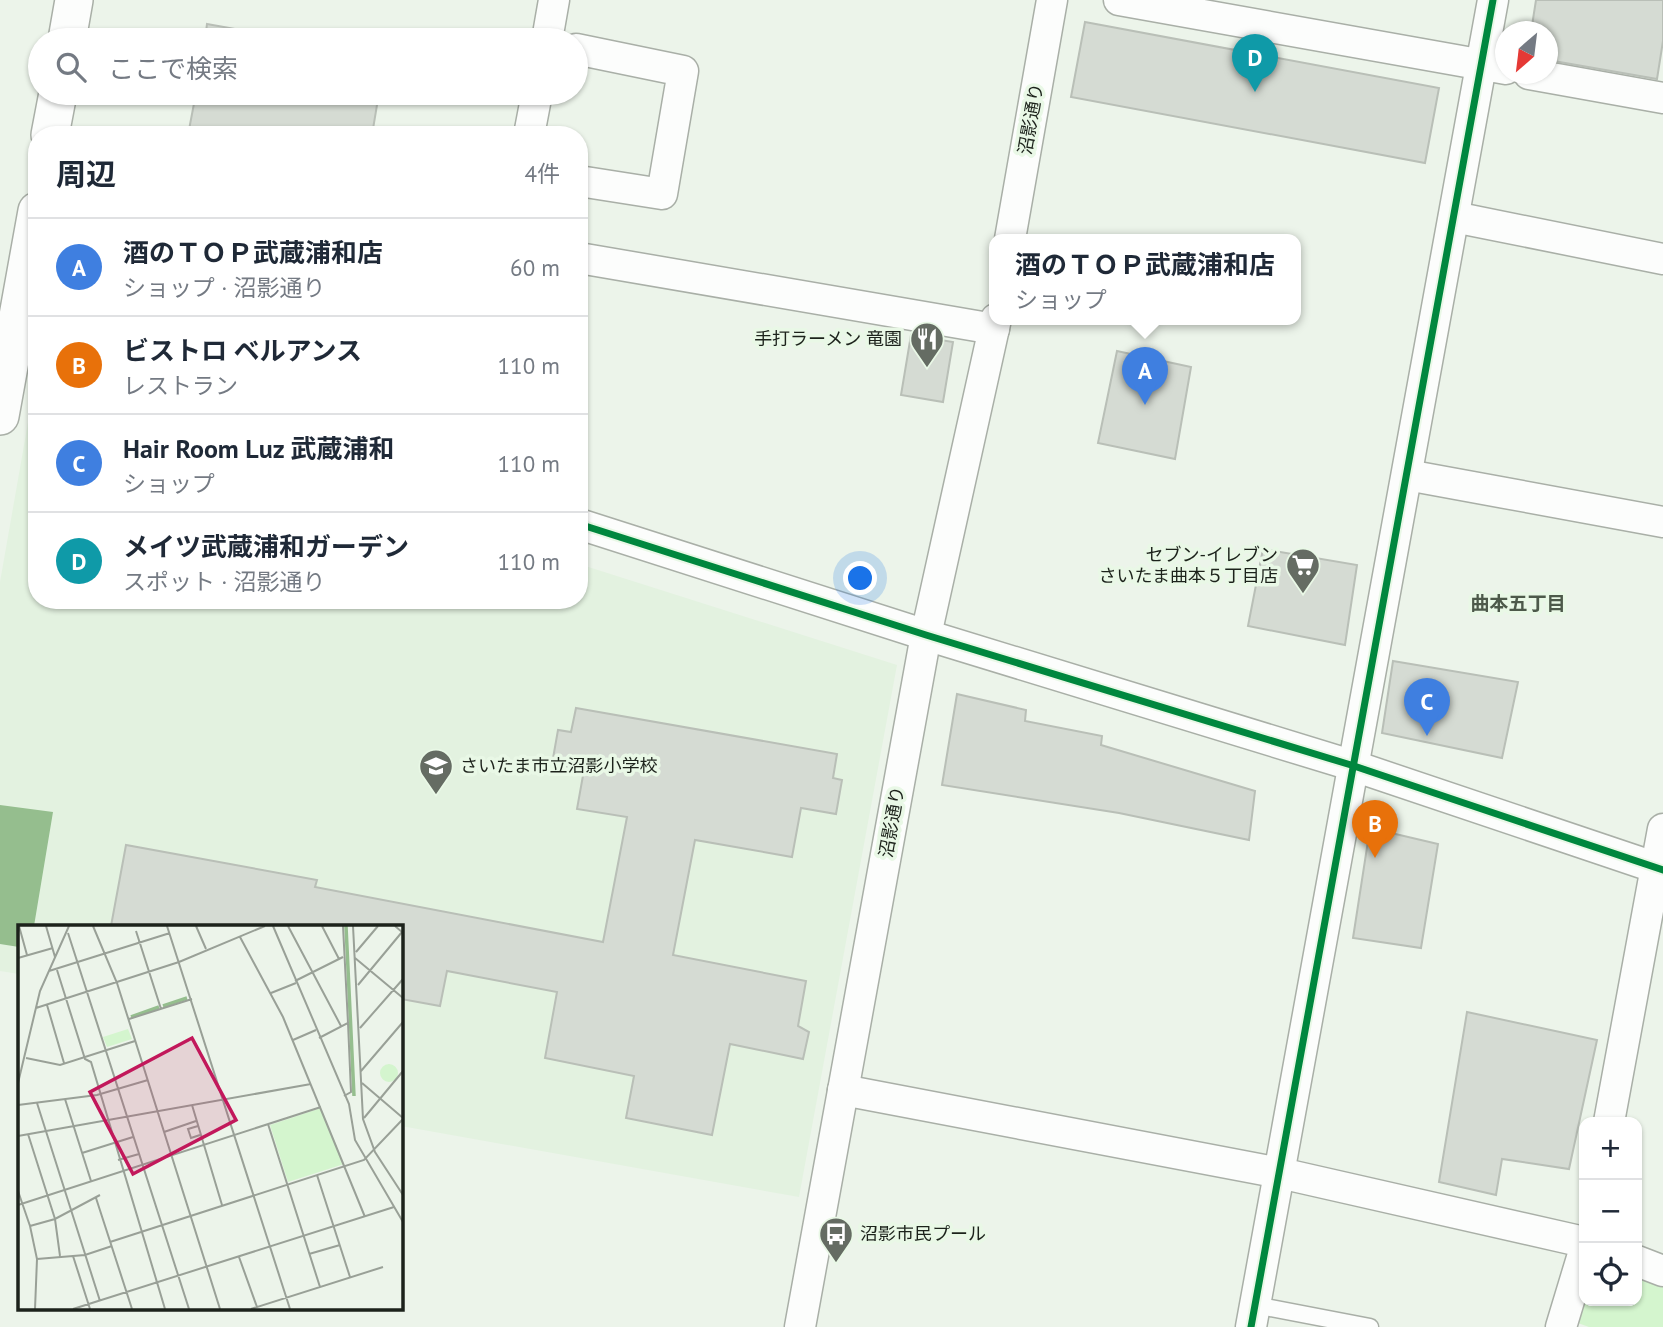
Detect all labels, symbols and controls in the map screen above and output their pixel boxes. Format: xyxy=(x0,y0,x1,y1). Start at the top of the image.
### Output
north arrow xyxy=(1495,21,1558,84)
search box xyxy=(28,28,588,105)
pin: D xyxy=(1232,34,1278,92)
icon: search xyxy=(52,48,90,86)
text: ここで検索 xyxy=(108,52,238,85)
street label: 沼影通り xyxy=(1013,81,1048,156)
text: 周辺 xyxy=(56,154,116,193)
text: 4件 xyxy=(524,159,560,188)
popup xyxy=(989,234,1301,325)
text: 酒のＴＯＰ武蔵浦和店 xyxy=(123,236,383,269)
text: 酒のＴＯＰ武蔵浦和店 xyxy=(1015,248,1275,281)
text: A xyxy=(72,253,86,282)
text: 60 m xyxy=(510,253,560,282)
text: ショップ · 沼影通り xyxy=(123,273,325,302)
text: ショップ xyxy=(1015,285,1107,314)
restaurant icon: 手打ラーメン 竜園 xyxy=(908,320,946,369)
place label: 手打ラーメン 竜園 xyxy=(754,327,902,350)
text: ビストロ ベルアンス xyxy=(123,334,362,367)
pin: A xyxy=(1122,347,1168,405)
text: B xyxy=(72,351,86,380)
text: 110 m xyxy=(498,351,560,380)
text: レストラン xyxy=(123,371,238,400)
text: Hair Room Luz 武蔵浦和 xyxy=(123,432,394,465)
text: C xyxy=(73,449,85,478)
text: 110 m xyxy=(498,449,560,478)
text: ショップ xyxy=(123,469,215,498)
text: メイツ武蔵浦和ガーデン xyxy=(123,530,409,563)
place label: セブン-イレブン さいたま曲本５丁目店 xyxy=(1099,543,1278,587)
supermarket icon: セブン-イレブン さいたま曲本５丁目店 xyxy=(1284,546,1322,595)
text: D xyxy=(72,547,86,576)
text: 110 m xyxy=(498,547,560,576)
your location xyxy=(843,561,877,595)
text: スポット · 沼影通り xyxy=(123,567,325,596)
district label: 曲本五丁目 xyxy=(1470,591,1566,615)
pin: C xyxy=(1404,678,1450,736)
school or university icon: さいたま市立沼影小学校 xyxy=(417,747,455,796)
place label: さいたま市立沼影小学校 xyxy=(460,754,657,777)
street label: 沼影通り xyxy=(874,784,909,859)
pin: B xyxy=(1352,800,1398,858)
inset map xyxy=(18,925,402,1310)
map controls xyxy=(1579,1117,1642,1306)
button: + xyxy=(1579,1117,1642,1180)
button: − xyxy=(1579,1180,1642,1243)
bus stop icon: 沼影市民プール xyxy=(817,1215,855,1264)
place label: 沼影市民プール xyxy=(860,1222,986,1245)
button: locate xyxy=(1579,1243,1642,1306)

